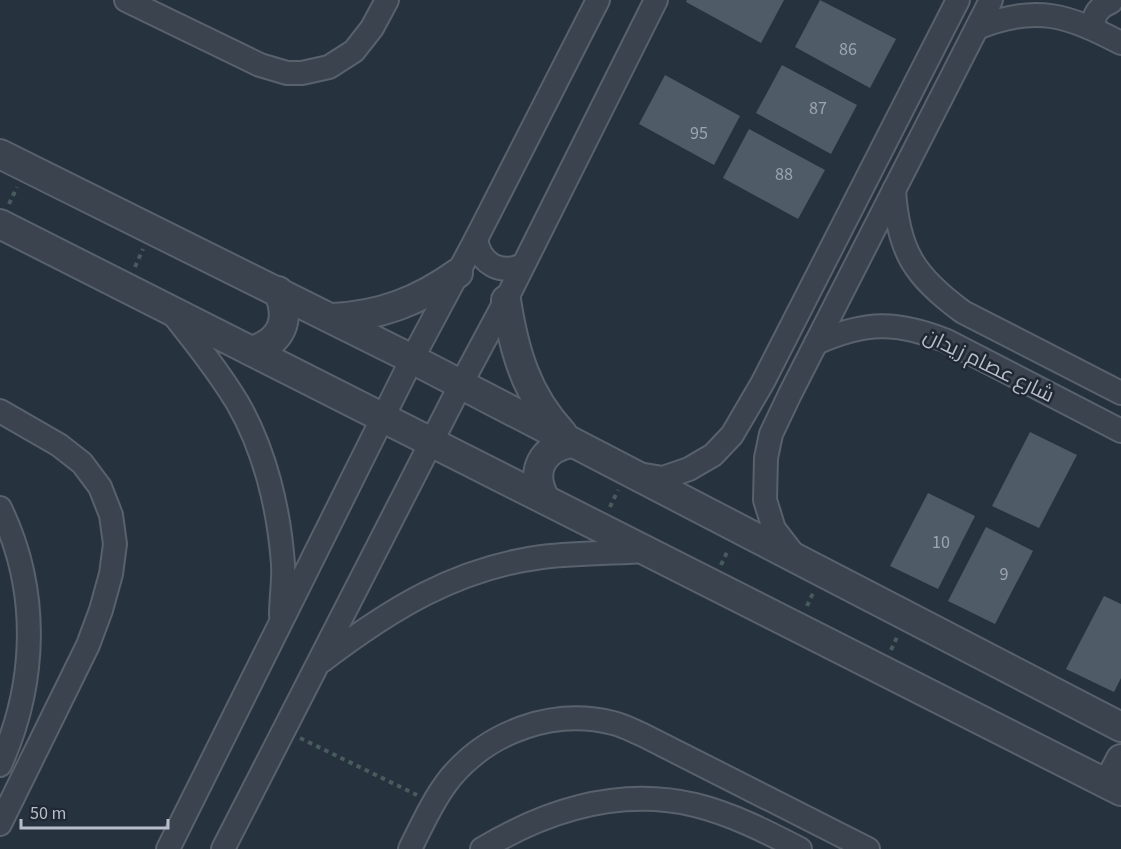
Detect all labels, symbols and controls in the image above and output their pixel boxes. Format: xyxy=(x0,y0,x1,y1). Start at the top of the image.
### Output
house number: 86 xyxy=(839,37,857,62)
house number: 87 xyxy=(809,96,827,121)
house number: 95 xyxy=(690,121,708,146)
house number: 88 xyxy=(775,162,793,187)
street label: شارع عصام زيدان xyxy=(918,320,1060,410)
house number: 10 xyxy=(932,530,950,555)
house number: 9 xyxy=(1000,562,1009,587)
scale bar xyxy=(21,792,168,830)
text: 50 m xyxy=(30,801,66,826)

